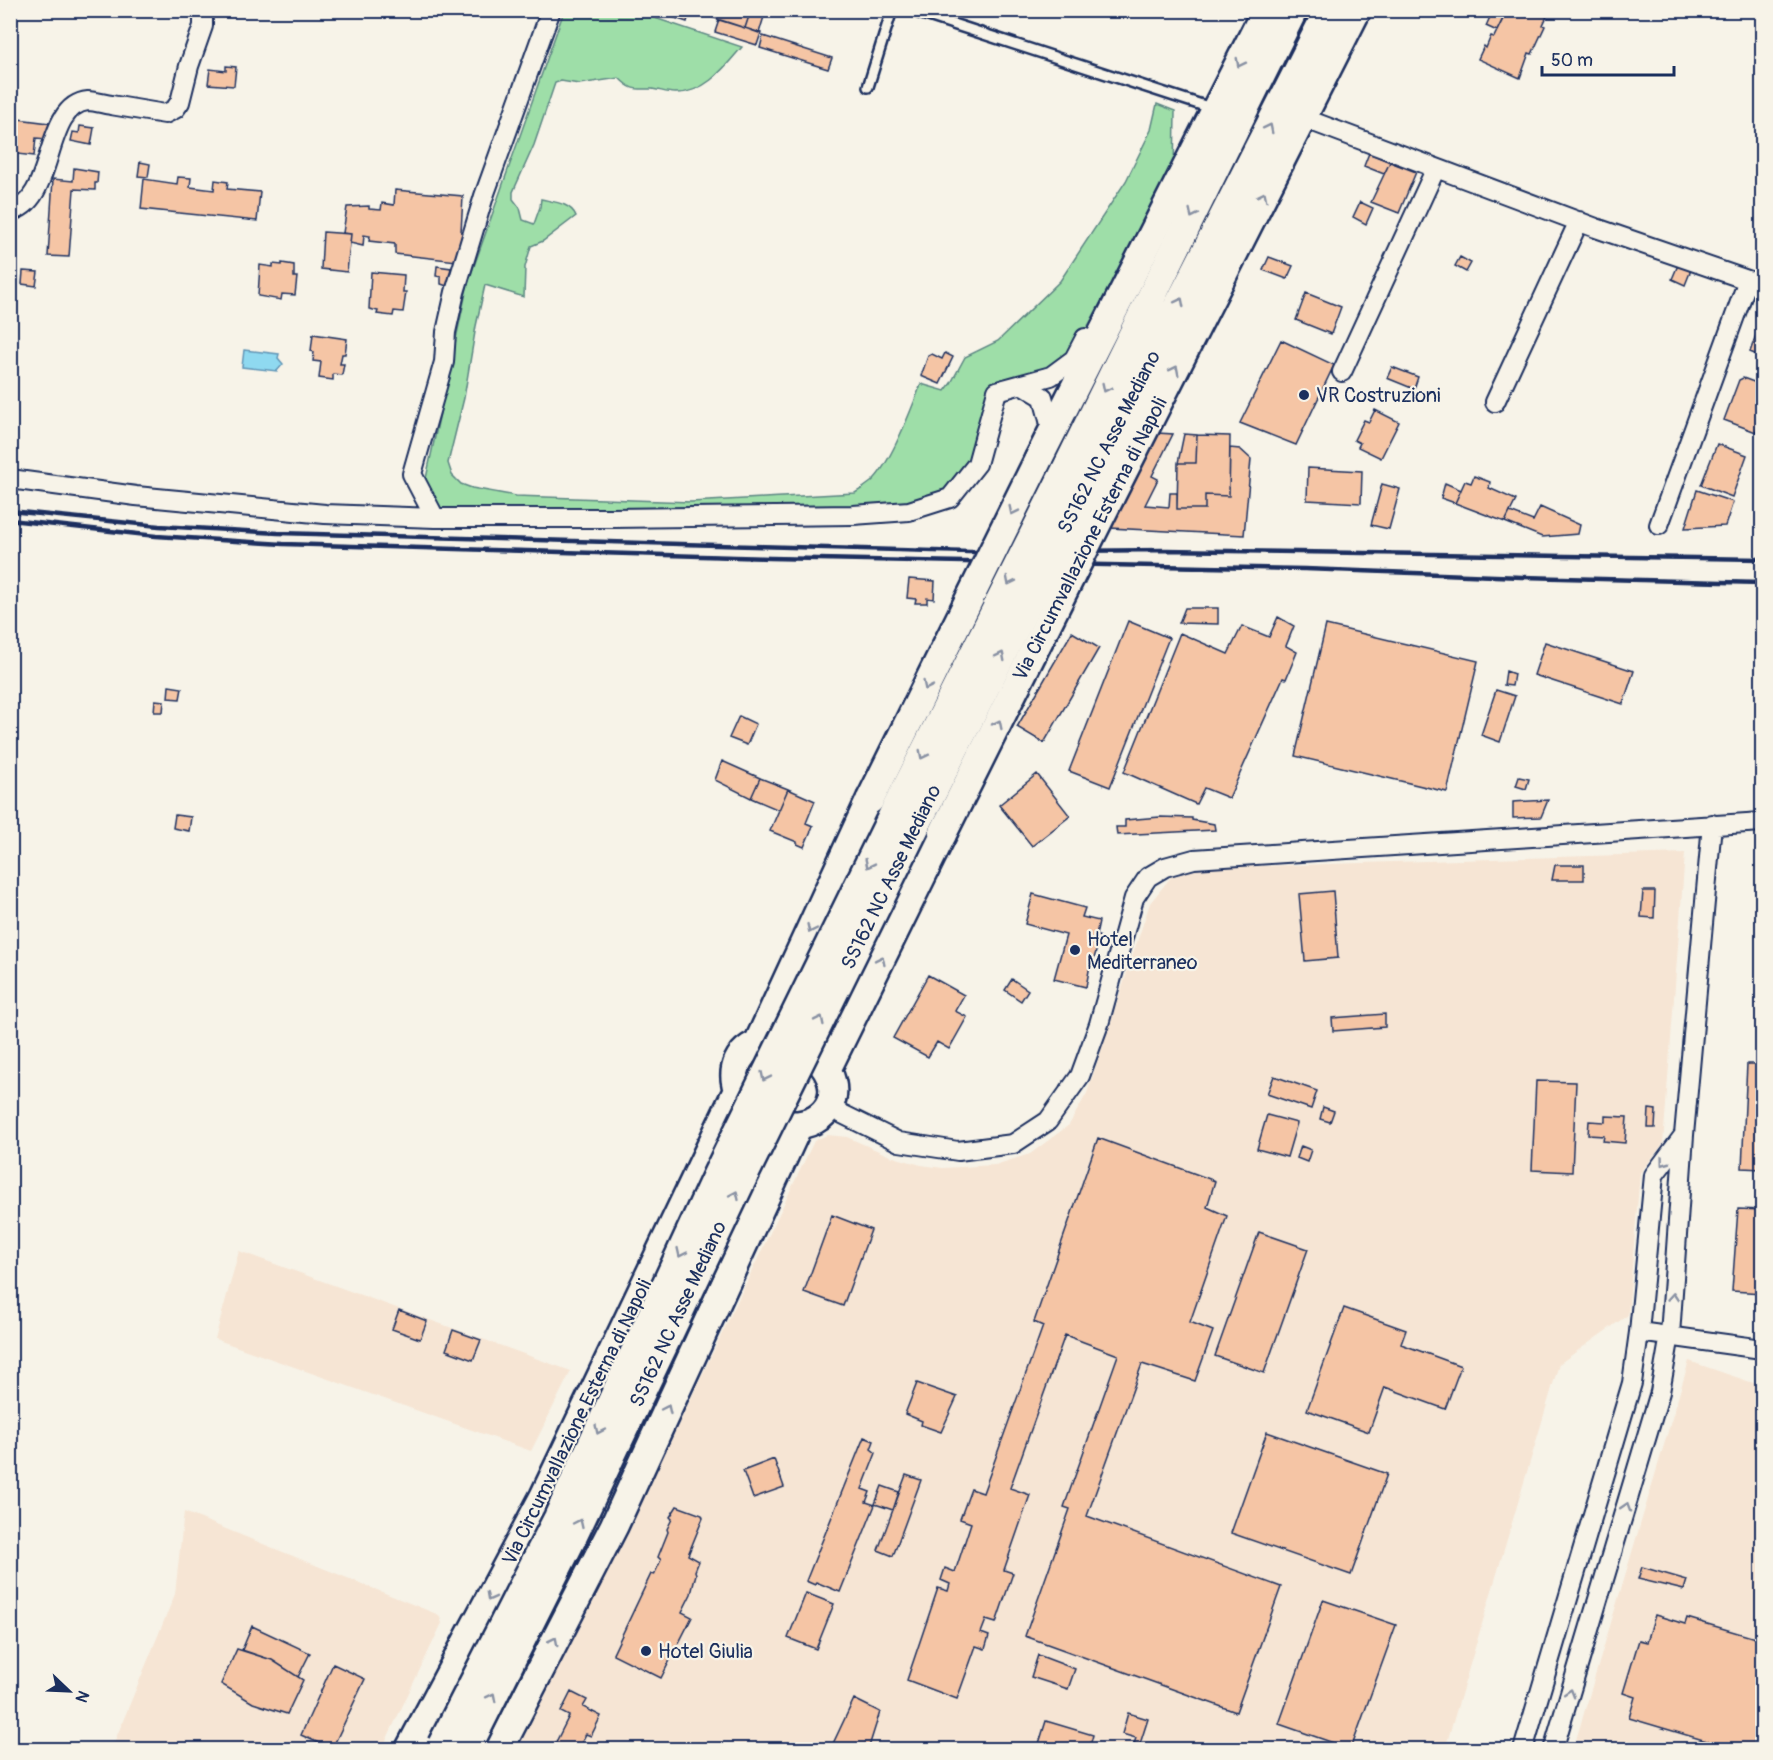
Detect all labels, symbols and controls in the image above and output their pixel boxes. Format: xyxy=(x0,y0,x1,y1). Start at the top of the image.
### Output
scale bar xyxy=(1542,39,1674,77)
text: 50 m xyxy=(1551,49,1593,72)
one-way arrow xyxy=(1235,56,1247,67)
one-way arrow xyxy=(1261,123,1273,134)
one-way arrow xyxy=(1256,192,1267,203)
one-way arrow xyxy=(1188,207,1200,218)
one-way arrow xyxy=(1173,297,1184,308)
street label: SS162 NC Asse Mediano xyxy=(1052,346,1166,538)
one-way arrow xyxy=(1168,366,1179,377)
one-way arrow xyxy=(1102,382,1114,393)
place label: VR Costruzioni xyxy=(1316,383,1441,408)
marker: VR Costruzioni xyxy=(1297,388,1311,402)
street label: Via Circumvallazione Esterna di Napoli xyxy=(1007,393,1173,685)
one-way arrow xyxy=(1008,504,1020,515)
one-way arrow xyxy=(1006,574,1017,585)
one-way arrow xyxy=(993,651,1005,662)
one-way arrow xyxy=(923,679,934,690)
one-way arrow xyxy=(990,720,1002,731)
one-way arrow xyxy=(919,749,930,759)
street label: SS162 NC Asse Mediano xyxy=(835,780,947,973)
one-way arrow xyxy=(865,857,876,868)
one-way arrow xyxy=(806,923,818,934)
place label: Hotel Mediterraneo xyxy=(1087,927,1198,975)
marker: Hotel Mediterraneo xyxy=(1068,943,1082,957)
one-way arrow xyxy=(874,955,885,966)
one-way arrow xyxy=(813,1015,825,1026)
one-way arrow xyxy=(760,1070,772,1081)
one-way arrow xyxy=(1660,1156,1671,1167)
one-way arrow xyxy=(727,1190,739,1201)
street label: SS162 NC Asse Mediano xyxy=(624,1217,732,1411)
one-way arrow xyxy=(676,1246,688,1257)
street label: Via Circumvallazione Esterna di Napoli xyxy=(497,1275,657,1569)
one-way arrow xyxy=(1666,1292,1679,1301)
one-way arrow xyxy=(660,1405,672,1416)
one-way arrow xyxy=(594,1423,606,1434)
one-way arrow xyxy=(1619,1502,1631,1513)
one-way arrow xyxy=(572,1518,584,1529)
one-way arrow xyxy=(486,1590,497,1601)
one-way arrow xyxy=(547,1637,558,1648)
place label: Hotel Giulia xyxy=(658,1639,753,1664)
marker: Hotel Giulia xyxy=(639,1644,653,1658)
north arrow xyxy=(39,1661,99,1721)
text: N xyxy=(70,1688,93,1706)
one-way arrow xyxy=(1563,1689,1575,1699)
one-way arrow xyxy=(485,1693,496,1704)

